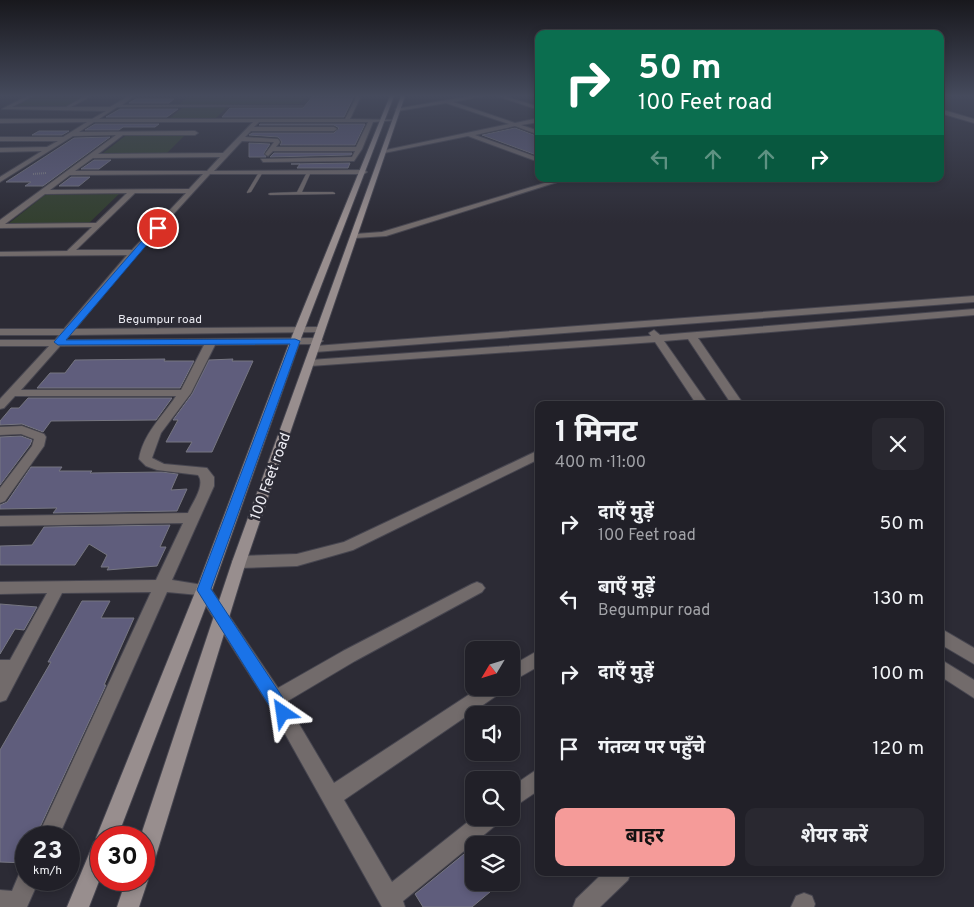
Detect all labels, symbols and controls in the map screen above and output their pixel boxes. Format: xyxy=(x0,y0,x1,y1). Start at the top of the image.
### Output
text: 50 m xyxy=(638,47,722,91)
icon: right xyxy=(555,50,620,115)
text: 100 Feet road xyxy=(638,90,772,117)
icon: left xyxy=(646,145,674,173)
icon: ahead xyxy=(699,145,727,173)
icon: ahead xyxy=(752,145,780,173)
icon: right xyxy=(805,145,833,173)
pin xyxy=(137,207,179,249)
icon: arrive xyxy=(144,214,172,242)
street label: Begumpur road xyxy=(118,312,202,328)
text: 1 मिनट xyxy=(555,415,637,452)
button: close xyxy=(872,418,924,470)
street label: 100 Feet road xyxy=(247,430,296,523)
text: 400 m · 11:00 xyxy=(555,453,646,473)
text: दाएँ मुड़ें xyxy=(598,501,654,525)
icon: right xyxy=(555,510,583,538)
text: 50 m xyxy=(879,512,924,536)
text: 100 Feet road xyxy=(598,526,696,546)
text: बाएँ मुड़ें xyxy=(598,576,655,600)
icon: left xyxy=(555,585,583,613)
text: 130 m xyxy=(873,587,924,611)
text: Begumpur road xyxy=(598,601,710,621)
north arrow xyxy=(465,641,520,696)
map controls xyxy=(465,641,520,891)
icon: right xyxy=(555,660,583,688)
text: दाएँ मुड़ें xyxy=(598,661,654,685)
text: 100 m xyxy=(872,662,924,686)
position arrow xyxy=(256,686,308,738)
button: sound xyxy=(465,706,520,761)
icon: arrive xyxy=(555,735,583,763)
text: गंतव्य पर पहुँचे xyxy=(598,736,705,760)
text: 120 m xyxy=(873,737,924,761)
button: search xyxy=(465,771,520,826)
button: बाहर xyxy=(555,808,735,866)
button: शेयर करें xyxy=(745,808,924,866)
speed limit sign: 30 xyxy=(90,826,155,891)
text: 23 xyxy=(32,836,63,868)
button: layers xyxy=(465,836,520,891)
text: km/h xyxy=(33,863,62,879)

